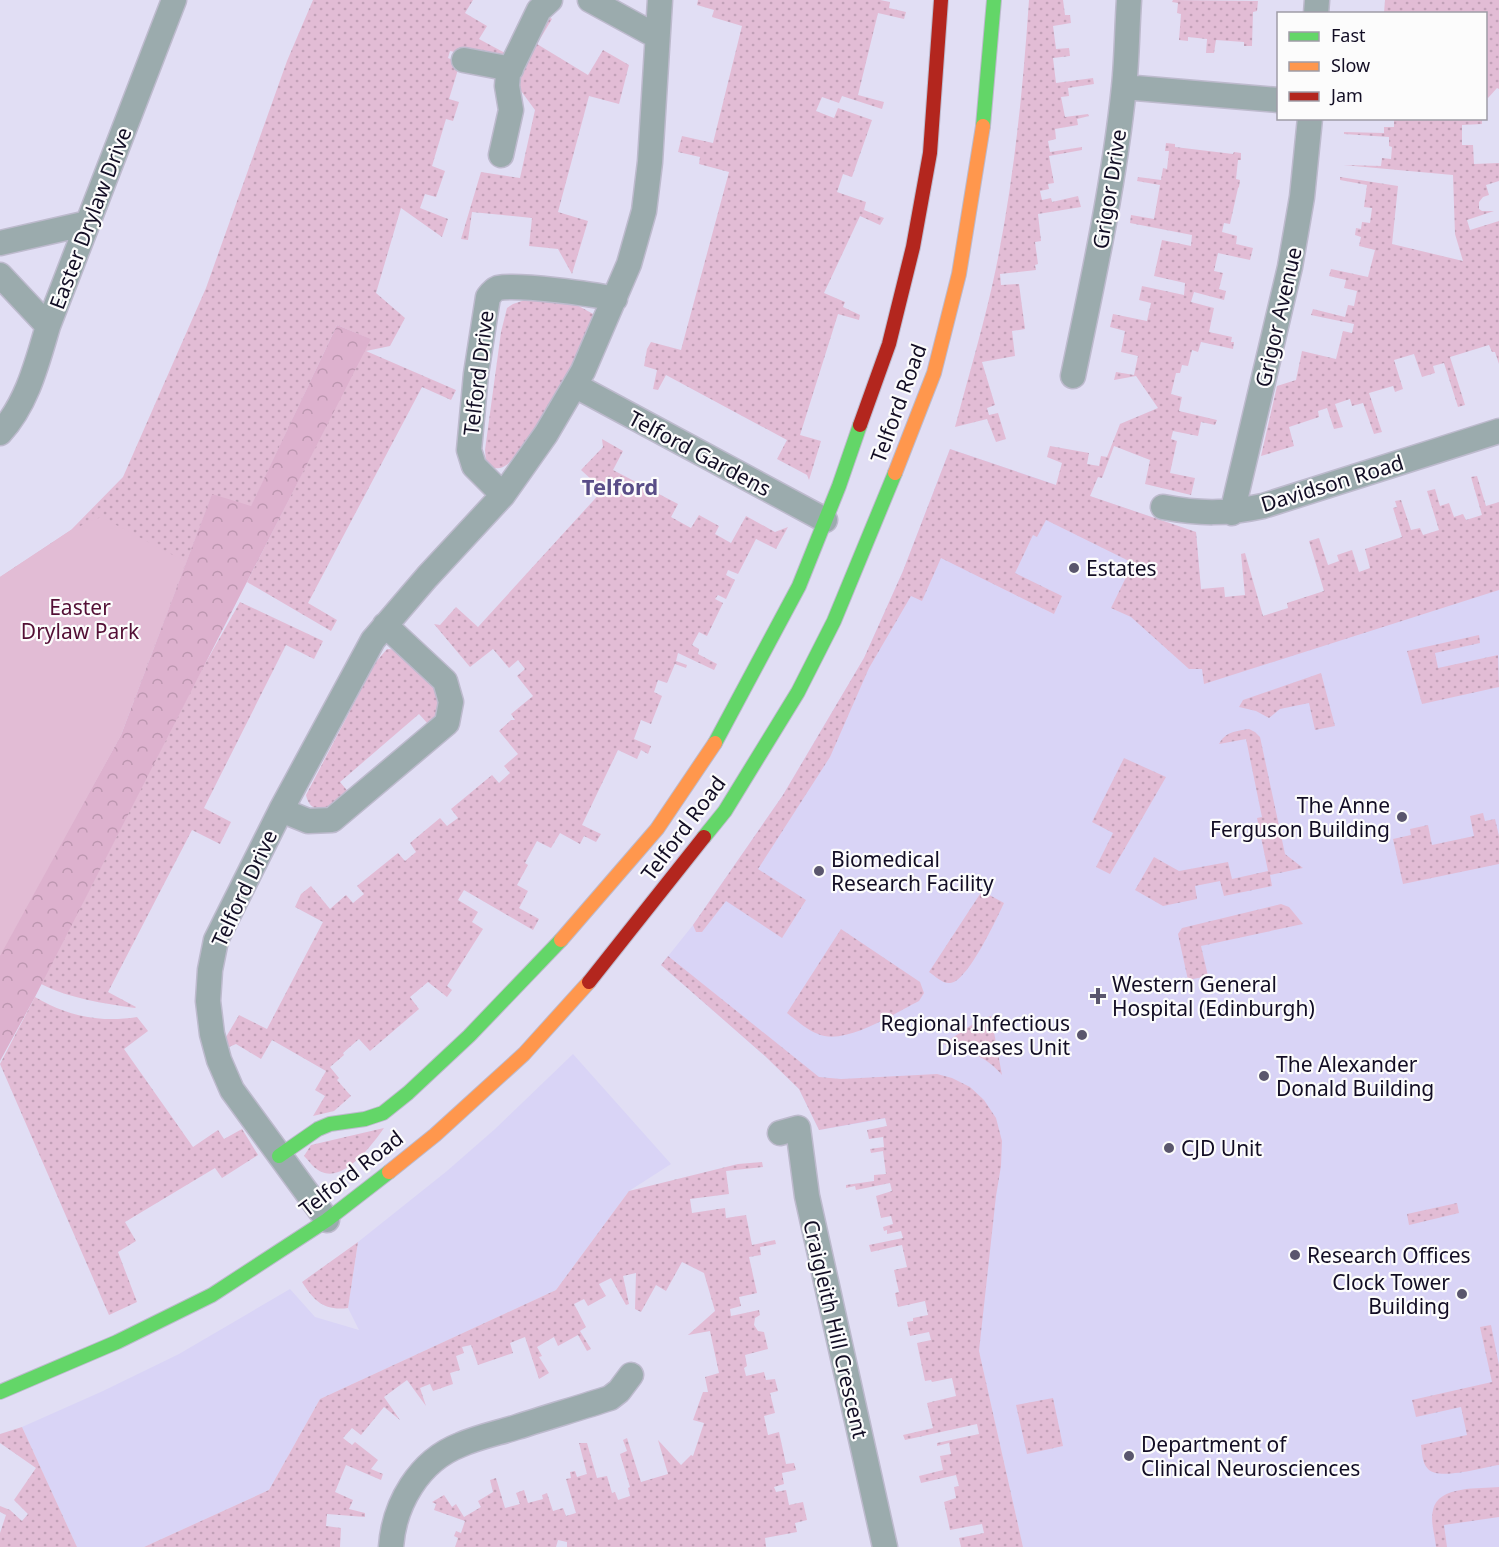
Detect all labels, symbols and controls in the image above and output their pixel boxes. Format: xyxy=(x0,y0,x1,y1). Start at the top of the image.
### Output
legend xyxy=(1277,12,1487,120)
text: Fast xyxy=(1331,23,1366,47)
text: Slow xyxy=(1331,53,1370,77)
text: Jam xyxy=(1329,83,1363,107)
street label: Easter Drylaw Drive xyxy=(42,123,138,313)
street label: Grigor Drive xyxy=(1086,127,1132,251)
street label: Grigor Avenue xyxy=(1248,244,1308,390)
street label: Telford Drive xyxy=(456,309,500,437)
street label: Telford Road xyxy=(864,340,932,466)
street label: Telford Gardens xyxy=(624,404,776,502)
street label: Davidson Road xyxy=(1257,448,1407,518)
district label: Telford xyxy=(582,471,658,501)
place label: Estates xyxy=(1086,554,1157,582)
marker: Estates xyxy=(1067,561,1081,575)
park label: Easter Drylaw Park xyxy=(21,593,140,645)
street label: Telford Road xyxy=(634,770,732,886)
place label: The Anne Ferguson Building xyxy=(1210,791,1390,843)
marker: The Anne Ferguson Building xyxy=(1395,810,1409,824)
street label: Telford Drive xyxy=(205,825,283,951)
place label: Biomedical Research Facility xyxy=(831,845,994,897)
marker: Biomedical Research Facility xyxy=(812,864,826,878)
place label: Western General Hospital (Edinburgh) xyxy=(1112,970,1315,1022)
marker: Western General Hospital (Edinburgh) xyxy=(1089,987,1107,1005)
place label: Regional Infectious Diseases Unit xyxy=(880,1009,1070,1061)
marker: Regional Infectious Diseases Unit xyxy=(1075,1028,1089,1042)
place label: The Alexander Donald Building xyxy=(1276,1050,1434,1102)
marker: The Alexander Donald Building xyxy=(1257,1069,1271,1083)
street label: Telford Road xyxy=(293,1124,409,1222)
place label: CJD Unit xyxy=(1181,1134,1263,1162)
marker: CJD Unit xyxy=(1162,1141,1176,1155)
street label: Craigleith Hill Crescent xyxy=(797,1217,875,1441)
place label: Research Offices xyxy=(1307,1241,1471,1269)
marker: Research Offices xyxy=(1288,1248,1302,1262)
place label: Clock Tower Building xyxy=(1332,1268,1450,1320)
marker: Clock Tower Building xyxy=(1455,1287,1469,1301)
place label: Department of Clinical Neurosciences xyxy=(1141,1430,1360,1482)
marker: Department of Clinical Neurosciences xyxy=(1122,1449,1136,1463)

